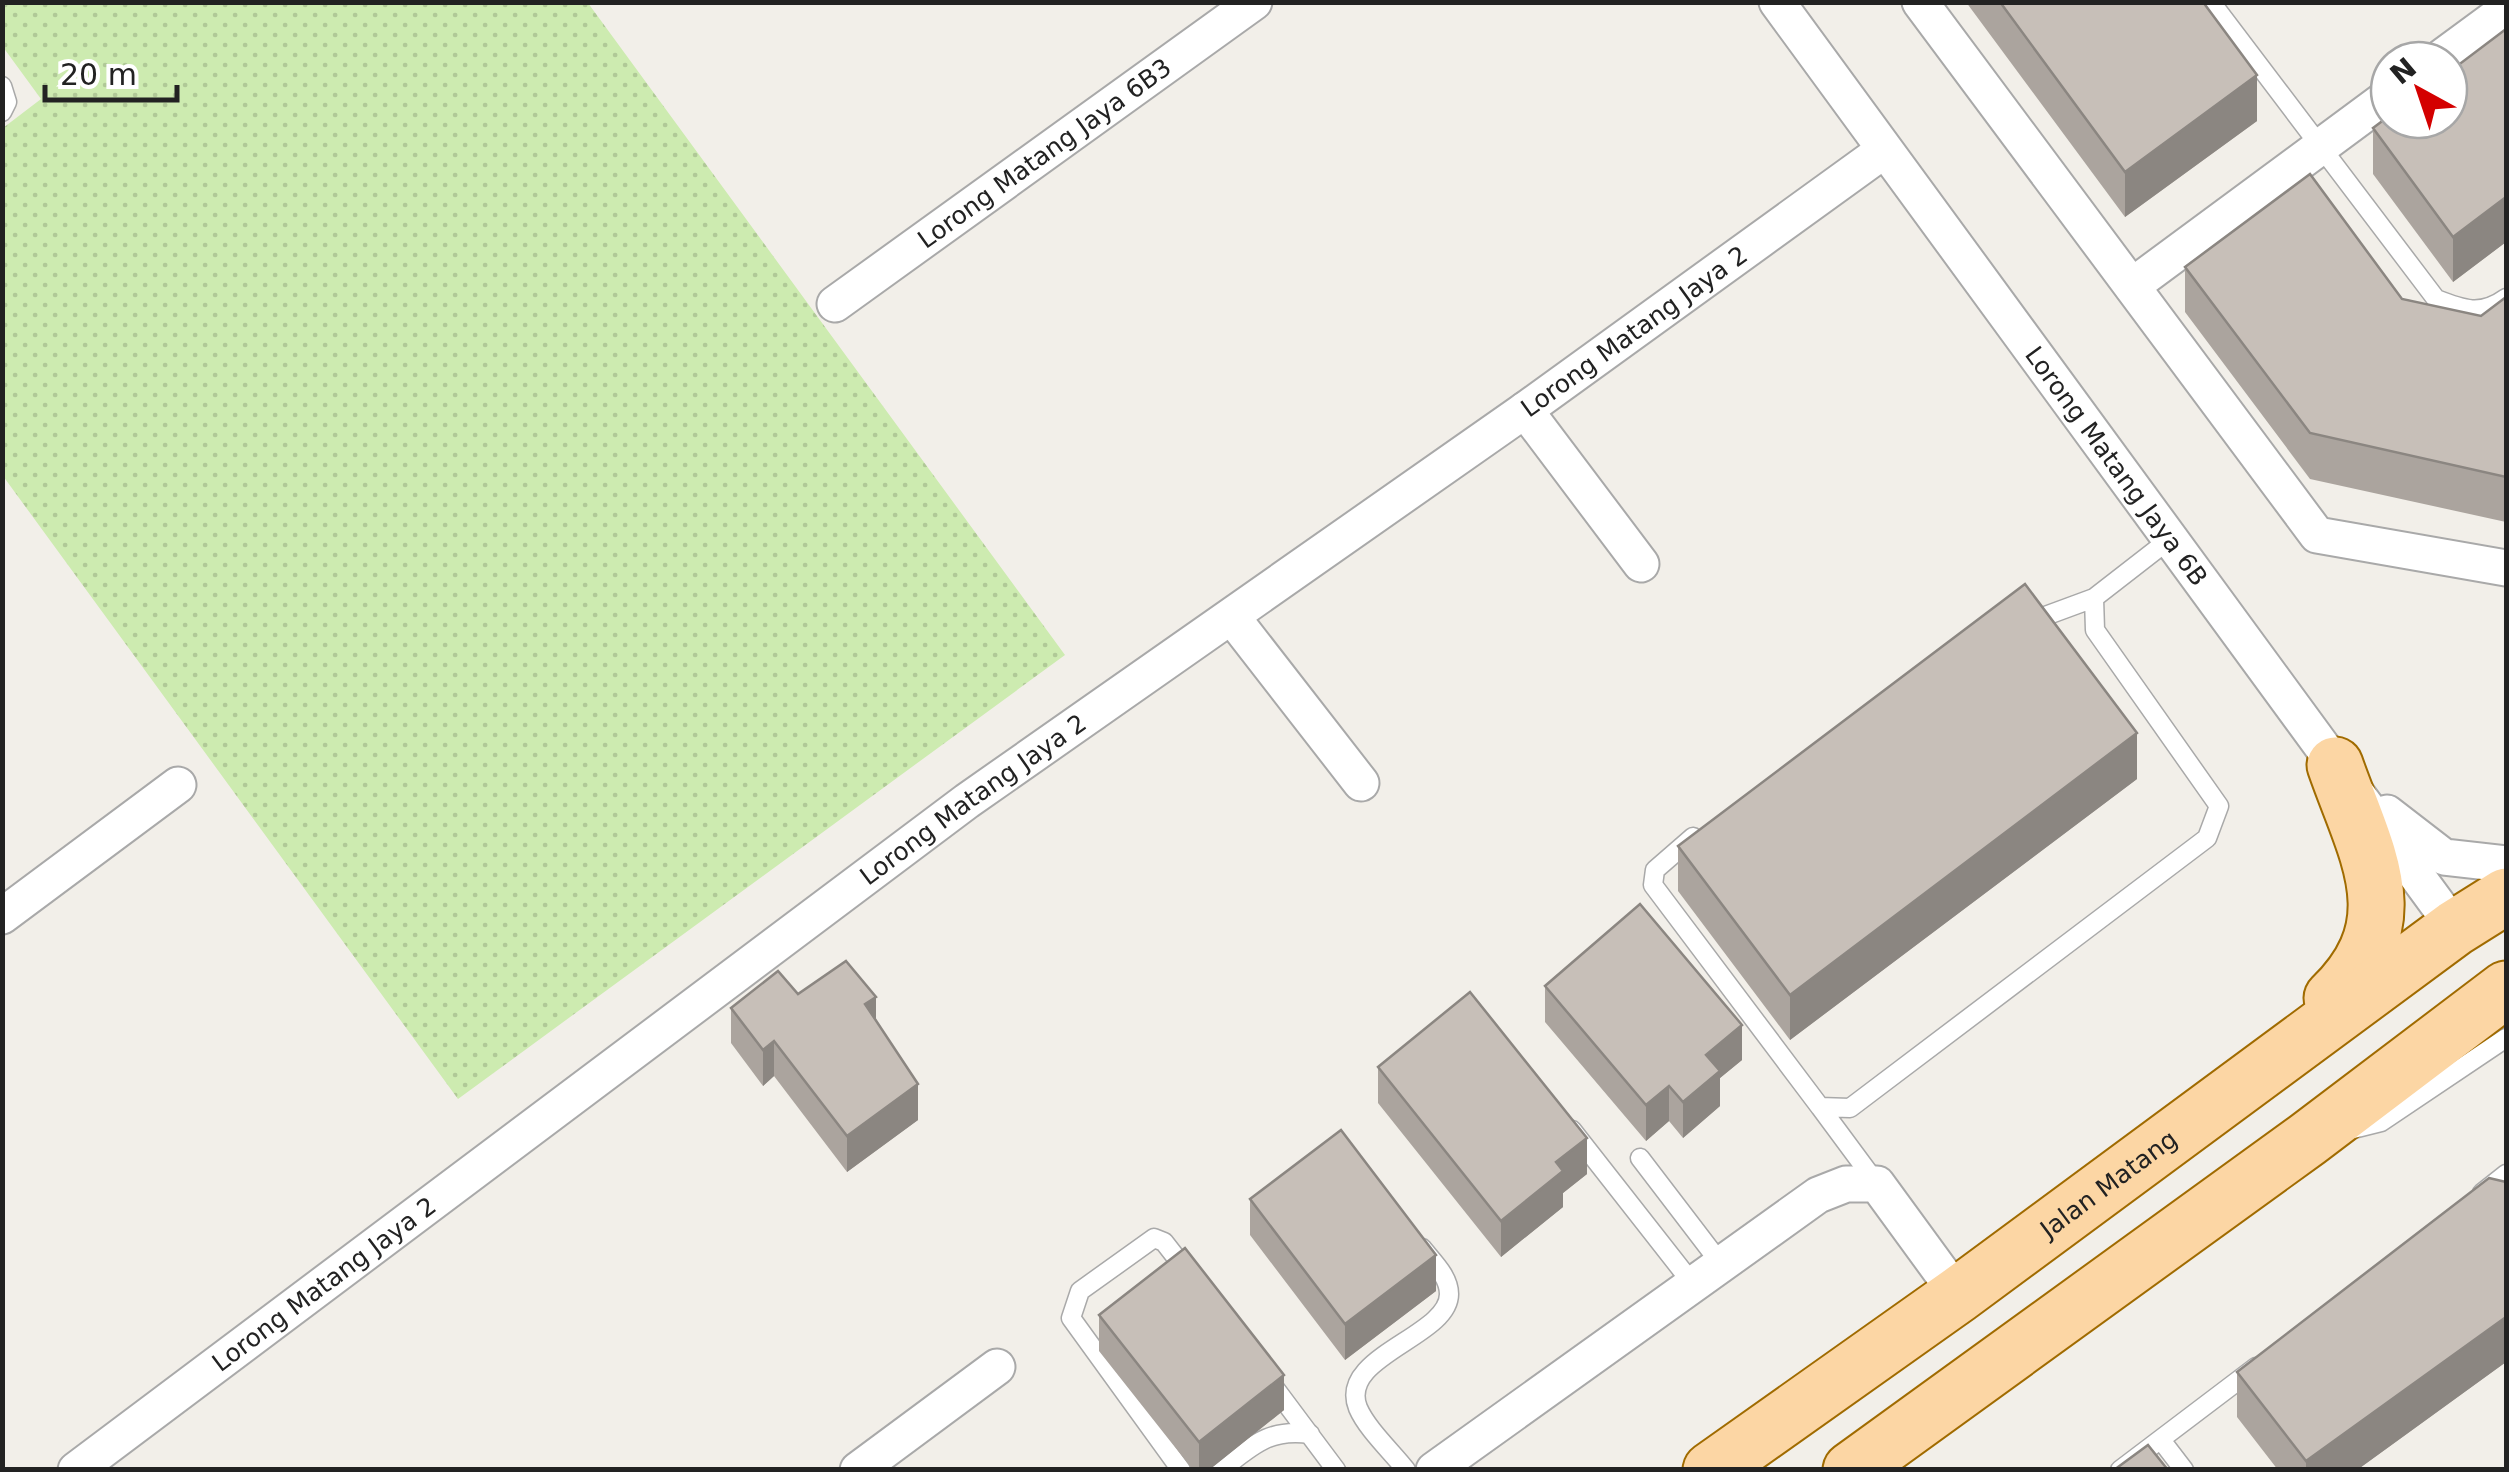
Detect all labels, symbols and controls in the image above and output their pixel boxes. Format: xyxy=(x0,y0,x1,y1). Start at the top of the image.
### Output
scale bar xyxy=(45,40,178,102)
north arrow xyxy=(2369,40,2469,140)
text: N xyxy=(2384,51,2423,91)
street label: Lorong Matang Jaya 6B3 xyxy=(912,53,1177,254)
text: 20 m xyxy=(60,57,137,92)
street label: Lorong Matang Jaya 2 xyxy=(1516,240,1753,423)
street label: Lorong Matang Jaya 6B xyxy=(2019,341,2213,591)
street label: Lorong Matang Jaya 2 xyxy=(855,708,1092,891)
street label: Jalan Matang xyxy=(2033,1124,2183,1245)
street label: Lorong Matang Jaya 2 xyxy=(207,1191,442,1378)

